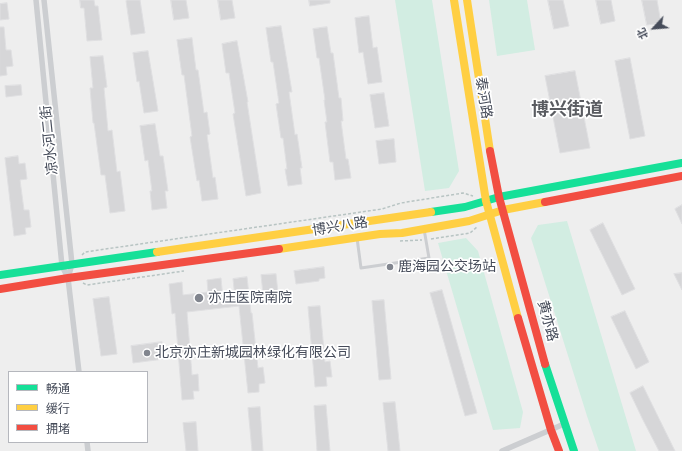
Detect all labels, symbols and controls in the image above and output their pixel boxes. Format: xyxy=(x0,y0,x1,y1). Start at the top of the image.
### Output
north arrow xyxy=(634,8,674,48)
text: 北 xyxy=(635,26,651,41)
street label: 泰河路 xyxy=(471,76,495,120)
district label: 博兴街道 xyxy=(531,99,603,121)
street label: 凉水河二街 xyxy=(38,104,62,176)
street label: 博兴八路 xyxy=(311,214,369,240)
place label: 鹿海园公交场站 xyxy=(398,259,496,275)
marker: 鹿海园公交场站 xyxy=(385,262,395,272)
place label: 亦庄医院南院 xyxy=(208,290,292,306)
marker: 亦庄医院南院 xyxy=(193,292,205,304)
street label: 黄亦路 xyxy=(533,299,561,343)
place label: 北京亦庄新城园林绿化有限公司 xyxy=(155,345,351,361)
marker: 北京亦庄新城园林绿化有限公司 xyxy=(142,348,152,358)
legend xyxy=(8,371,148,443)
text: 畅通 xyxy=(46,382,70,396)
text: 缓行 xyxy=(46,402,70,416)
text: 拥堵 xyxy=(46,422,70,436)

